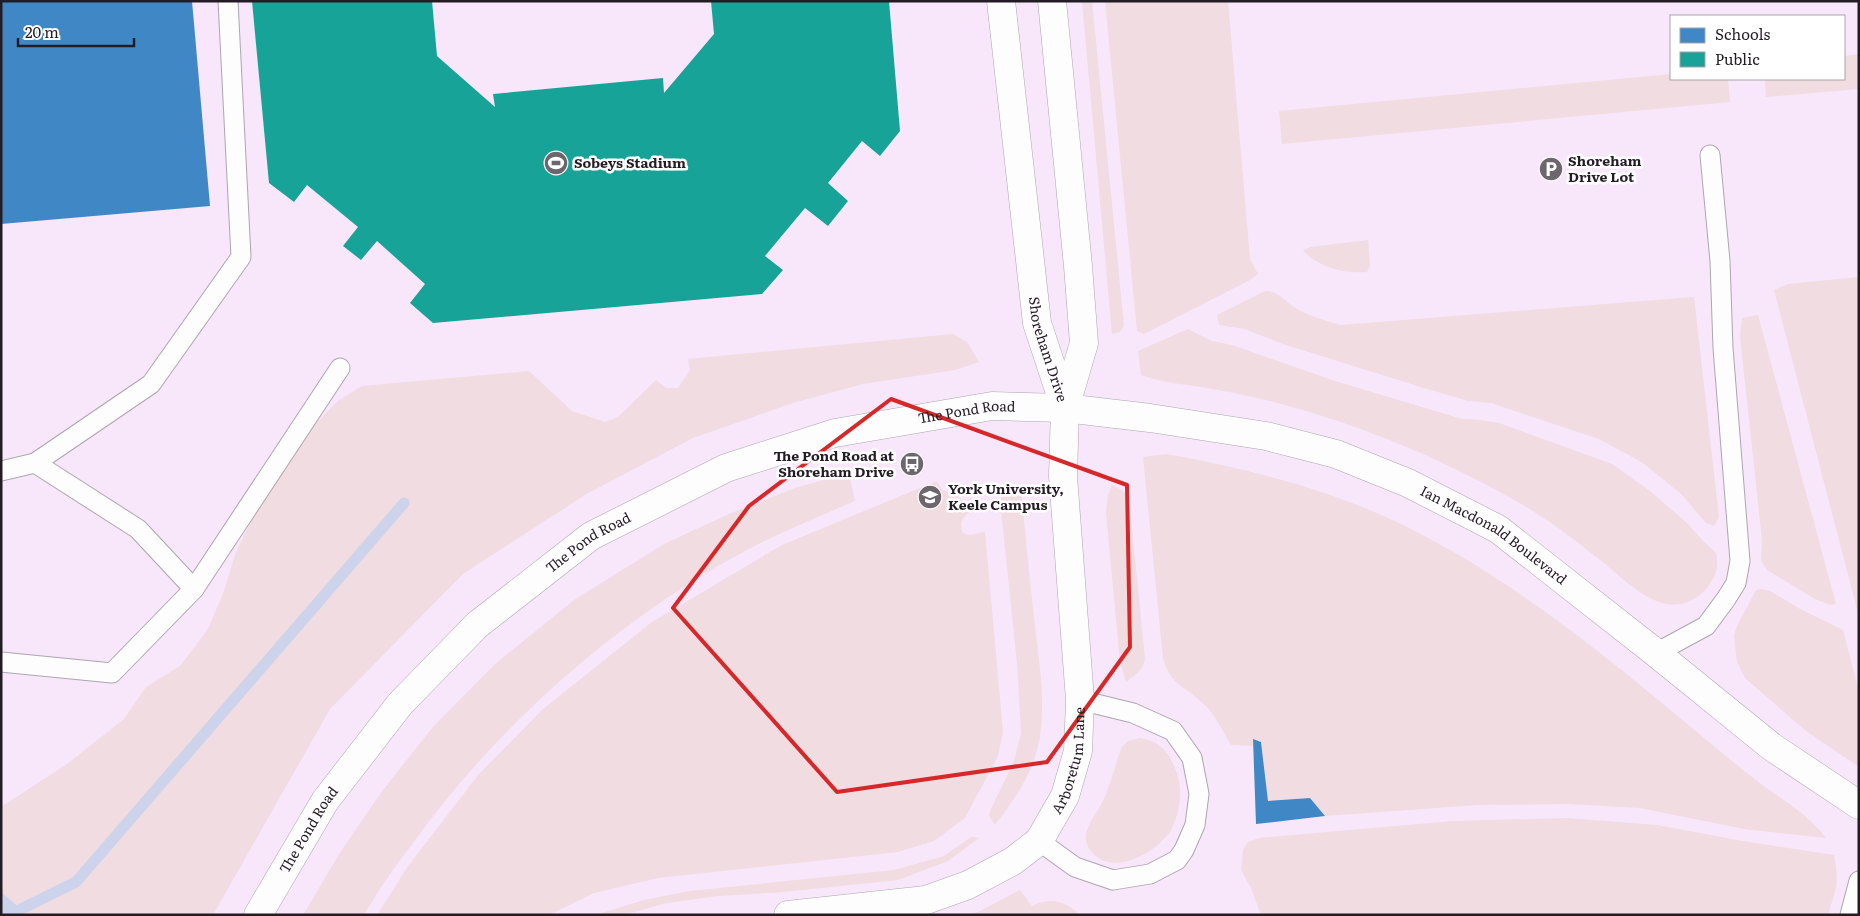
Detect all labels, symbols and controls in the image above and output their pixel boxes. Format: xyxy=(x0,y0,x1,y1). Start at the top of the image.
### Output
scale bar xyxy=(18,15,134,47)
legend xyxy=(1670,15,1845,80)
text: 20 m xyxy=(25,20,59,43)
text: Schools xyxy=(1715,22,1771,45)
text: Public xyxy=(1715,47,1760,70)
sports icon: Sobeys Stadium xyxy=(543,150,569,176)
place label: Shoreham Drive Lot xyxy=(1568,150,1642,186)
place label: Sobeys Stadium xyxy=(574,152,686,172)
parking icon: Shoreham Drive Lot xyxy=(1538,156,1564,182)
street label: Shoreham Drive xyxy=(1025,295,1073,404)
street label: The Pond Road xyxy=(916,395,1016,428)
place label: The Pond Road at Shoreham Drive xyxy=(773,445,895,481)
bus stop icon: The Pond Road at Shoreham Drive xyxy=(899,451,925,477)
place label: York University, Keele Campus xyxy=(948,478,1064,514)
street label: Ian Macdonald Boulevard xyxy=(1417,480,1572,589)
school or university icon: York University, Keele Campus xyxy=(917,484,943,510)
street label: The Pond Road xyxy=(541,506,634,577)
street label: Arboretum Lane xyxy=(1046,707,1089,817)
street label: The Pond Road xyxy=(274,781,342,877)

